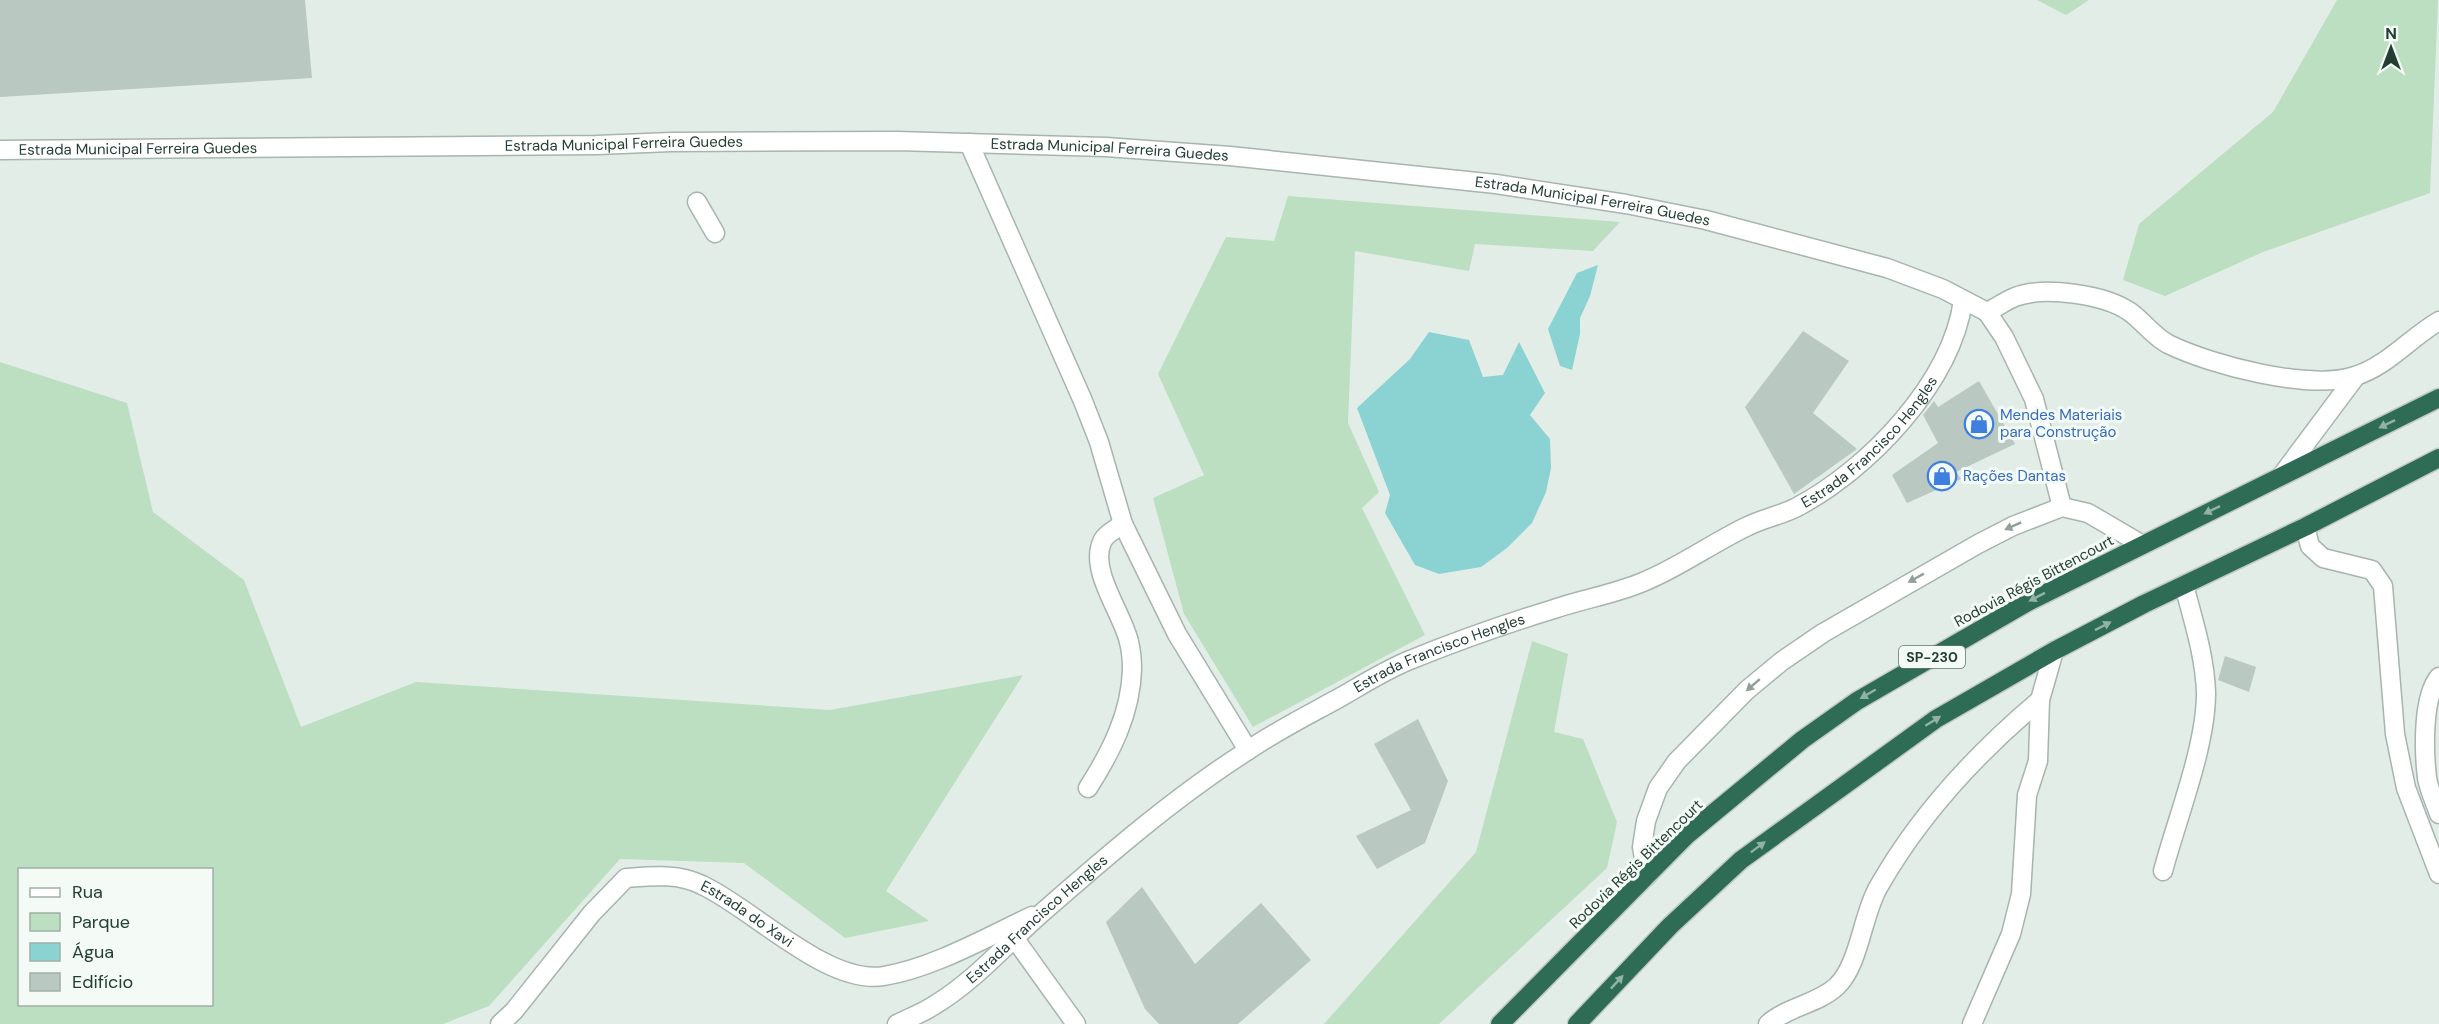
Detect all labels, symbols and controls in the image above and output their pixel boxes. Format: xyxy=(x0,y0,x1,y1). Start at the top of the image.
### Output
north arrow xyxy=(2361,18,2421,78)
text: N xyxy=(2385,23,2397,44)
street label: Estrada Municipal Ferreira Guedes xyxy=(505,132,743,156)
street label: Estrada Municipal Ferreira Guedes xyxy=(990,134,1229,166)
street label: Estrada Municipal Ferreira Guedes xyxy=(19,138,257,160)
street label: Estrada Municipal Ferreira Guedes xyxy=(1474,172,1713,231)
street label: Estrada Francisco Hengles xyxy=(1798,372,1942,513)
place label: Mendes Materiais para Construção xyxy=(2000,405,2122,442)
shop icon: Mendes Materiais para Construção xyxy=(1963,408,1995,440)
one-way arrow xyxy=(2378,419,2395,429)
shop icon: Rações Dantas xyxy=(1926,460,1958,492)
place label: Rações Dantas xyxy=(1963,466,2066,486)
one-way arrow xyxy=(2203,506,2220,515)
one-way arrow xyxy=(2005,522,2022,531)
street label: Rodovia Régis Bittencourt xyxy=(1951,530,2117,632)
one-way arrow xyxy=(1907,573,1924,583)
one-way arrow xyxy=(2029,592,2046,602)
street label: Estrada Francisco Hengles xyxy=(1350,609,1527,697)
one-way arrow xyxy=(2095,621,2112,631)
road number: SP-230 xyxy=(1899,646,1965,668)
one-way arrow xyxy=(1746,678,1761,691)
one-way arrow xyxy=(1860,689,1876,700)
one-way arrow xyxy=(1925,716,1941,727)
street label: Rodovia Régis Bittencourt xyxy=(1565,795,1707,933)
one-way arrow xyxy=(1749,841,1765,853)
street label: Estrada Francisco Hengles xyxy=(962,850,1112,988)
legend xyxy=(18,868,213,1006)
street label: Estrada do Xavi xyxy=(697,876,797,952)
text: Rua xyxy=(72,880,103,904)
text: Parque xyxy=(72,910,130,934)
text: Água xyxy=(72,940,114,964)
text: Edifício xyxy=(72,970,133,994)
one-way arrow xyxy=(1610,974,1624,989)

